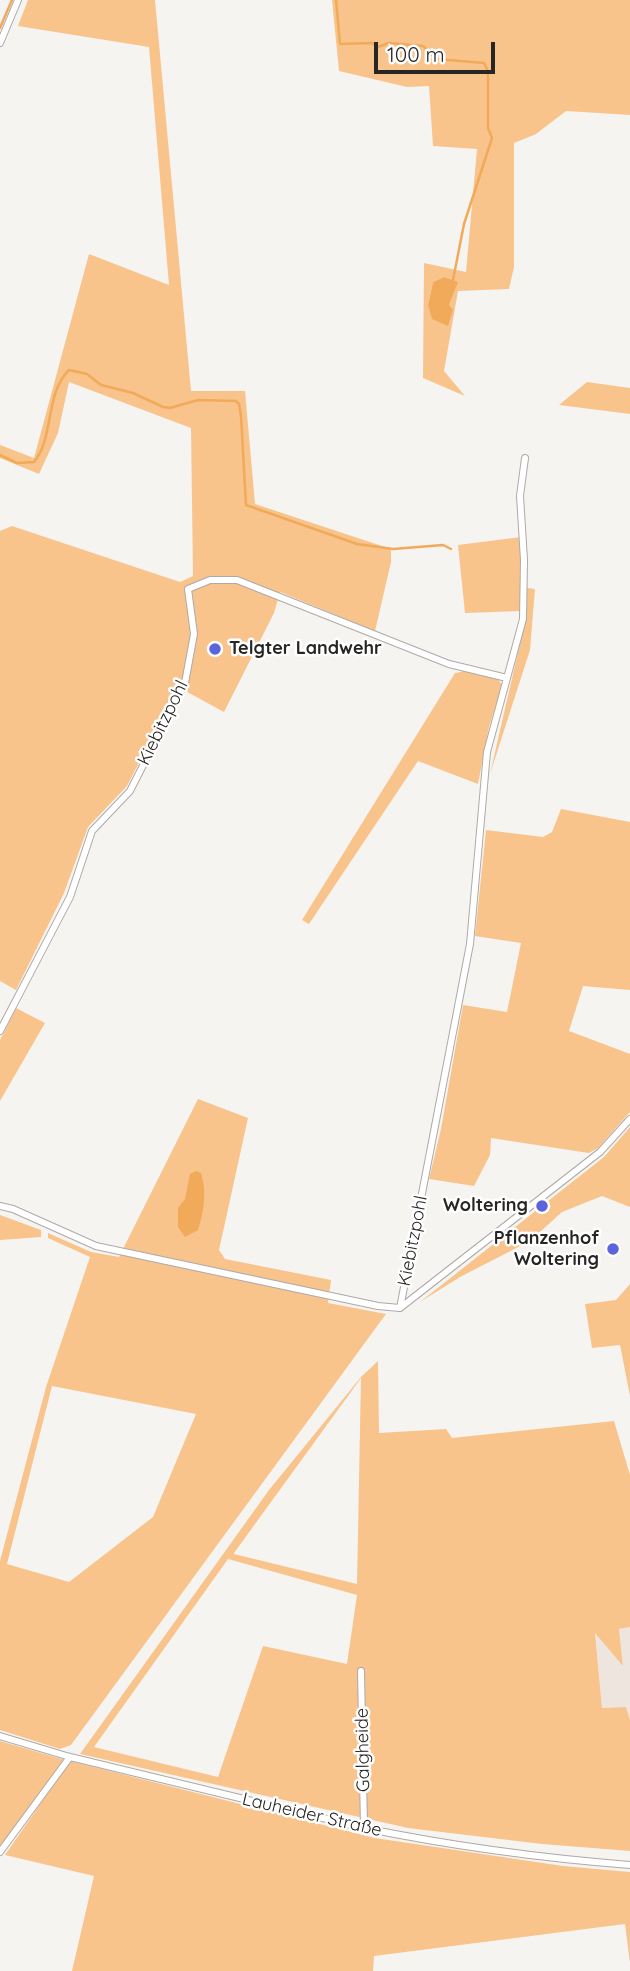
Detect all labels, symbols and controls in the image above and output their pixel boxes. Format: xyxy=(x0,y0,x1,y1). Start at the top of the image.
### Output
scale bar xyxy=(378,28,499,72)
text: 100 m xyxy=(387,41,445,67)
place label: Telgter Landwehr xyxy=(229,638,382,660)
marker: Telgter Landwehr xyxy=(207,641,223,657)
street label: Kiebitzpohl xyxy=(133,677,193,769)
street label: Kiebitzpohl xyxy=(394,1194,432,1288)
place label: Woltering xyxy=(443,1195,528,1217)
marker: Woltering xyxy=(534,1198,550,1214)
place label: Pflanzenhof Woltering xyxy=(494,1228,599,1270)
marker: Pflanzenhof Woltering xyxy=(605,1241,621,1257)
street label: Galgheide xyxy=(351,1708,375,1792)
street label: Lauheider Straße xyxy=(240,1788,384,1842)

